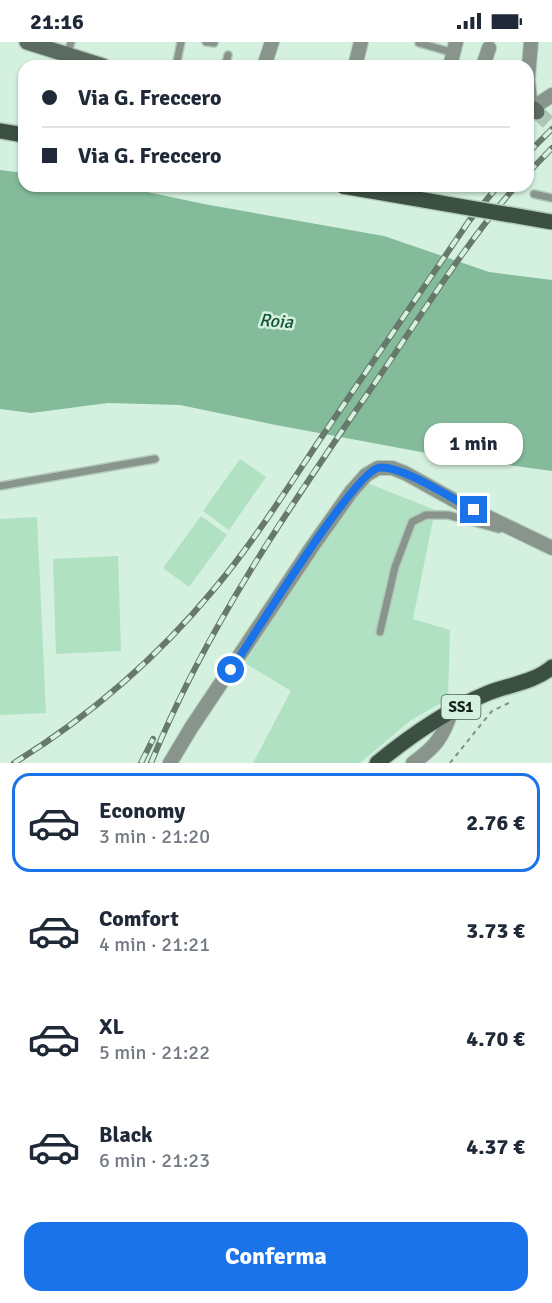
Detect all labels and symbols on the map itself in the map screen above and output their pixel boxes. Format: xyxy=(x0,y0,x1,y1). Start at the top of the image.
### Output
water label: Roia xyxy=(258,309,295,333)
callout: 1 min xyxy=(424,423,524,465)
route end xyxy=(460,496,487,523)
route start xyxy=(217,656,244,683)
road number: SS1 xyxy=(442,695,480,719)

